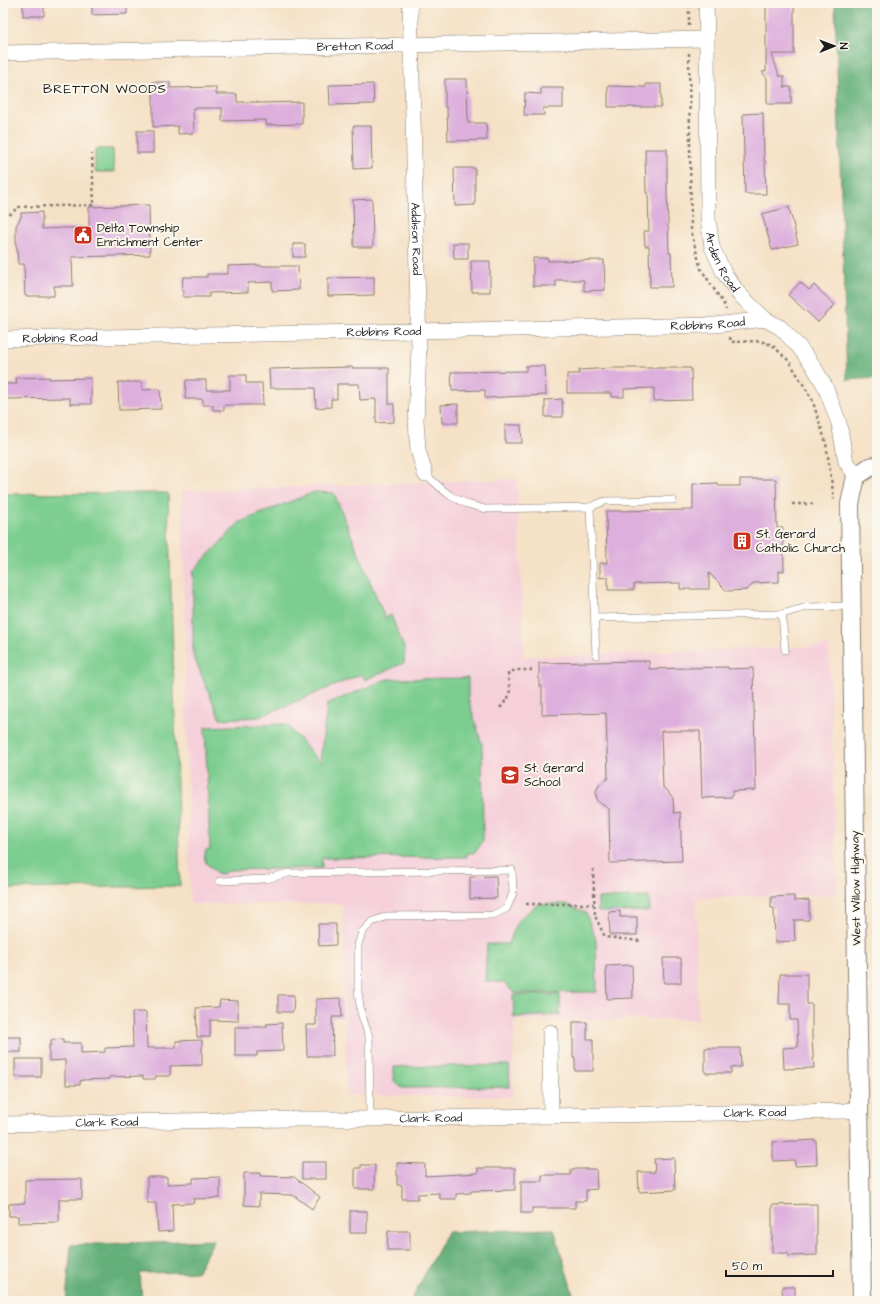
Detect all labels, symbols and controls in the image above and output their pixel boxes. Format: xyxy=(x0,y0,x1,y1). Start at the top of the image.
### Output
north arrow xyxy=(814,26,854,66)
street label: Bretton Road xyxy=(317,37,393,55)
text: N xyxy=(836,42,851,50)
district label: BRETTON WOODS xyxy=(43,80,167,98)
street label: Addison Road xyxy=(407,202,426,276)
place label: Delta Township Enrichment Center xyxy=(97,220,203,251)
public building icon: Delta Township Enrichment Center xyxy=(72,224,94,246)
street label: Arden Road xyxy=(701,231,744,296)
street label: Robbins Road xyxy=(670,313,746,334)
street label: Robbins Road xyxy=(346,322,422,341)
street label: Robbins Road xyxy=(22,329,98,347)
place label: St. Gerard Catholic Church xyxy=(756,526,845,557)
building icon: St. Gerard Catholic Church xyxy=(731,530,753,552)
place label: St. Gerard School xyxy=(524,760,583,791)
school or university icon: St. Gerard School xyxy=(499,764,521,786)
street label: West Willow Highway xyxy=(846,830,867,946)
street label: Clark Road xyxy=(723,1103,786,1122)
street label: Clark Road xyxy=(399,1109,463,1127)
street label: Clark Road xyxy=(75,1113,139,1131)
scale bar xyxy=(726,1252,833,1278)
text: 50 m xyxy=(732,1258,763,1275)

